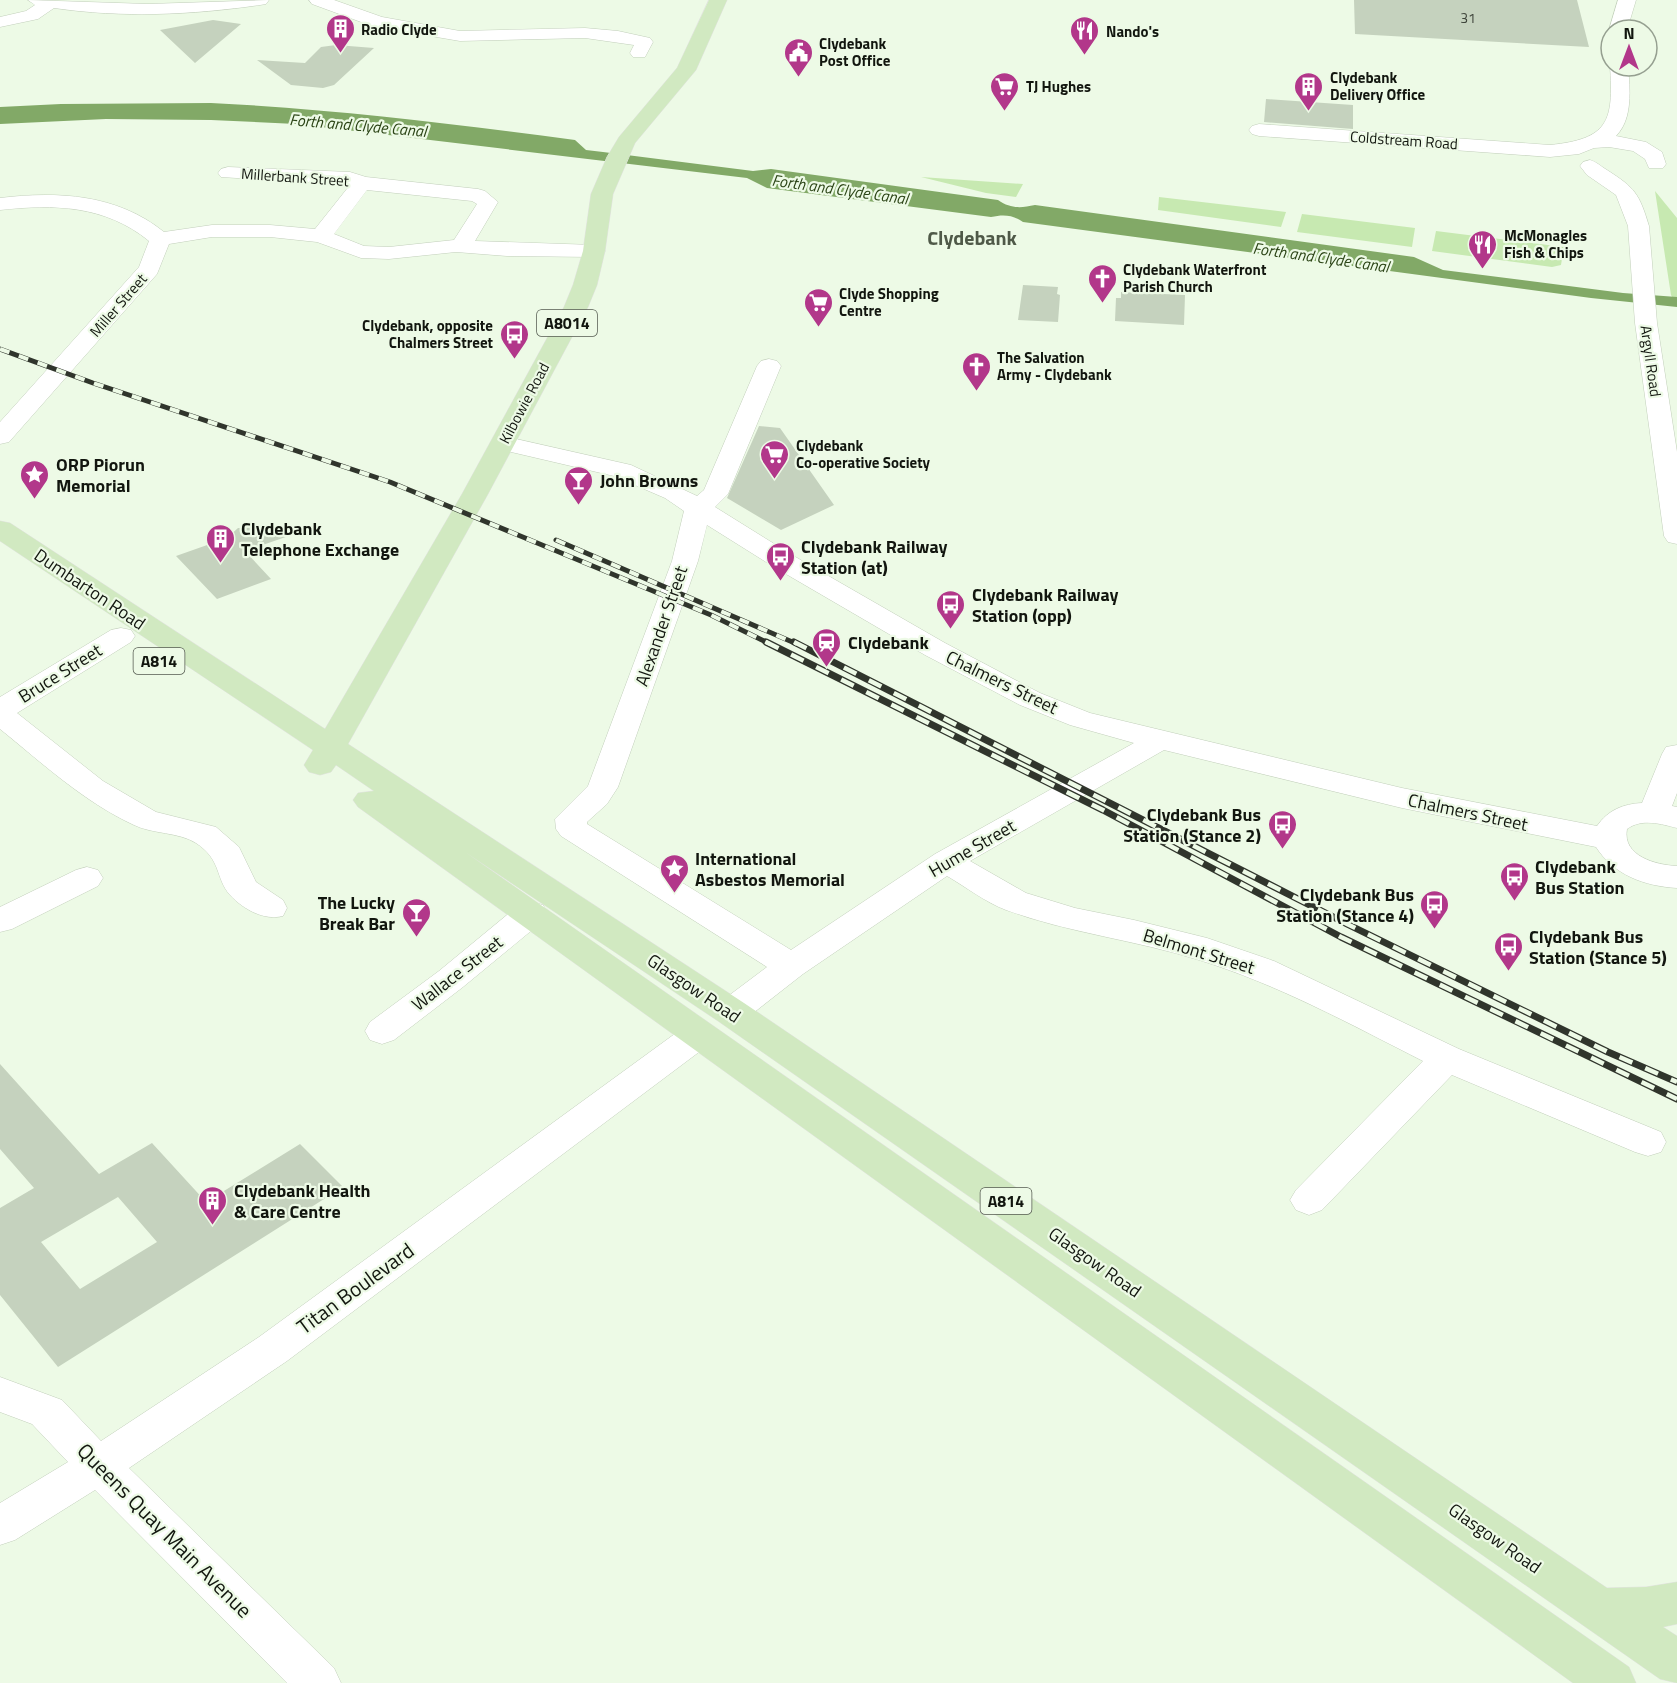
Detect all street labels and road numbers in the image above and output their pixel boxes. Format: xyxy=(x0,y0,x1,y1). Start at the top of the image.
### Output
street label: Coldstream Road xyxy=(1349,125,1459,155)
street label: Millerbank Street xyxy=(240,162,350,192)
street label: Miller Street xyxy=(84,268,153,342)
road number: A8014 xyxy=(537,310,597,336)
street label: Argyll Road xyxy=(1635,324,1667,398)
street label: Kilbowie Road xyxy=(493,358,555,448)
street label: Dumbarton Road xyxy=(29,542,151,636)
street label: Alexander Street xyxy=(628,561,694,690)
street label: Bruce Street xyxy=(13,636,108,709)
street label: Chalmers Street xyxy=(941,643,1063,721)
road number: A814 xyxy=(134,648,184,674)
street label: Chalmers Street xyxy=(1406,786,1531,838)
street label: Hume Street xyxy=(924,812,1021,884)
street label: Belmont Street xyxy=(1140,921,1259,981)
street label: Wallace Street xyxy=(406,928,509,1017)
street label: Glasgow Road xyxy=(642,947,746,1029)
road number: A814 xyxy=(980,1188,1032,1214)
street label: Glasgow Road xyxy=(1043,1220,1147,1304)
street label: Titan Boulevard xyxy=(290,1234,420,1342)
street label: Queens Quay Main Avenue xyxy=(70,1435,260,1625)
street label: Glasgow Road xyxy=(1443,1496,1547,1580)

